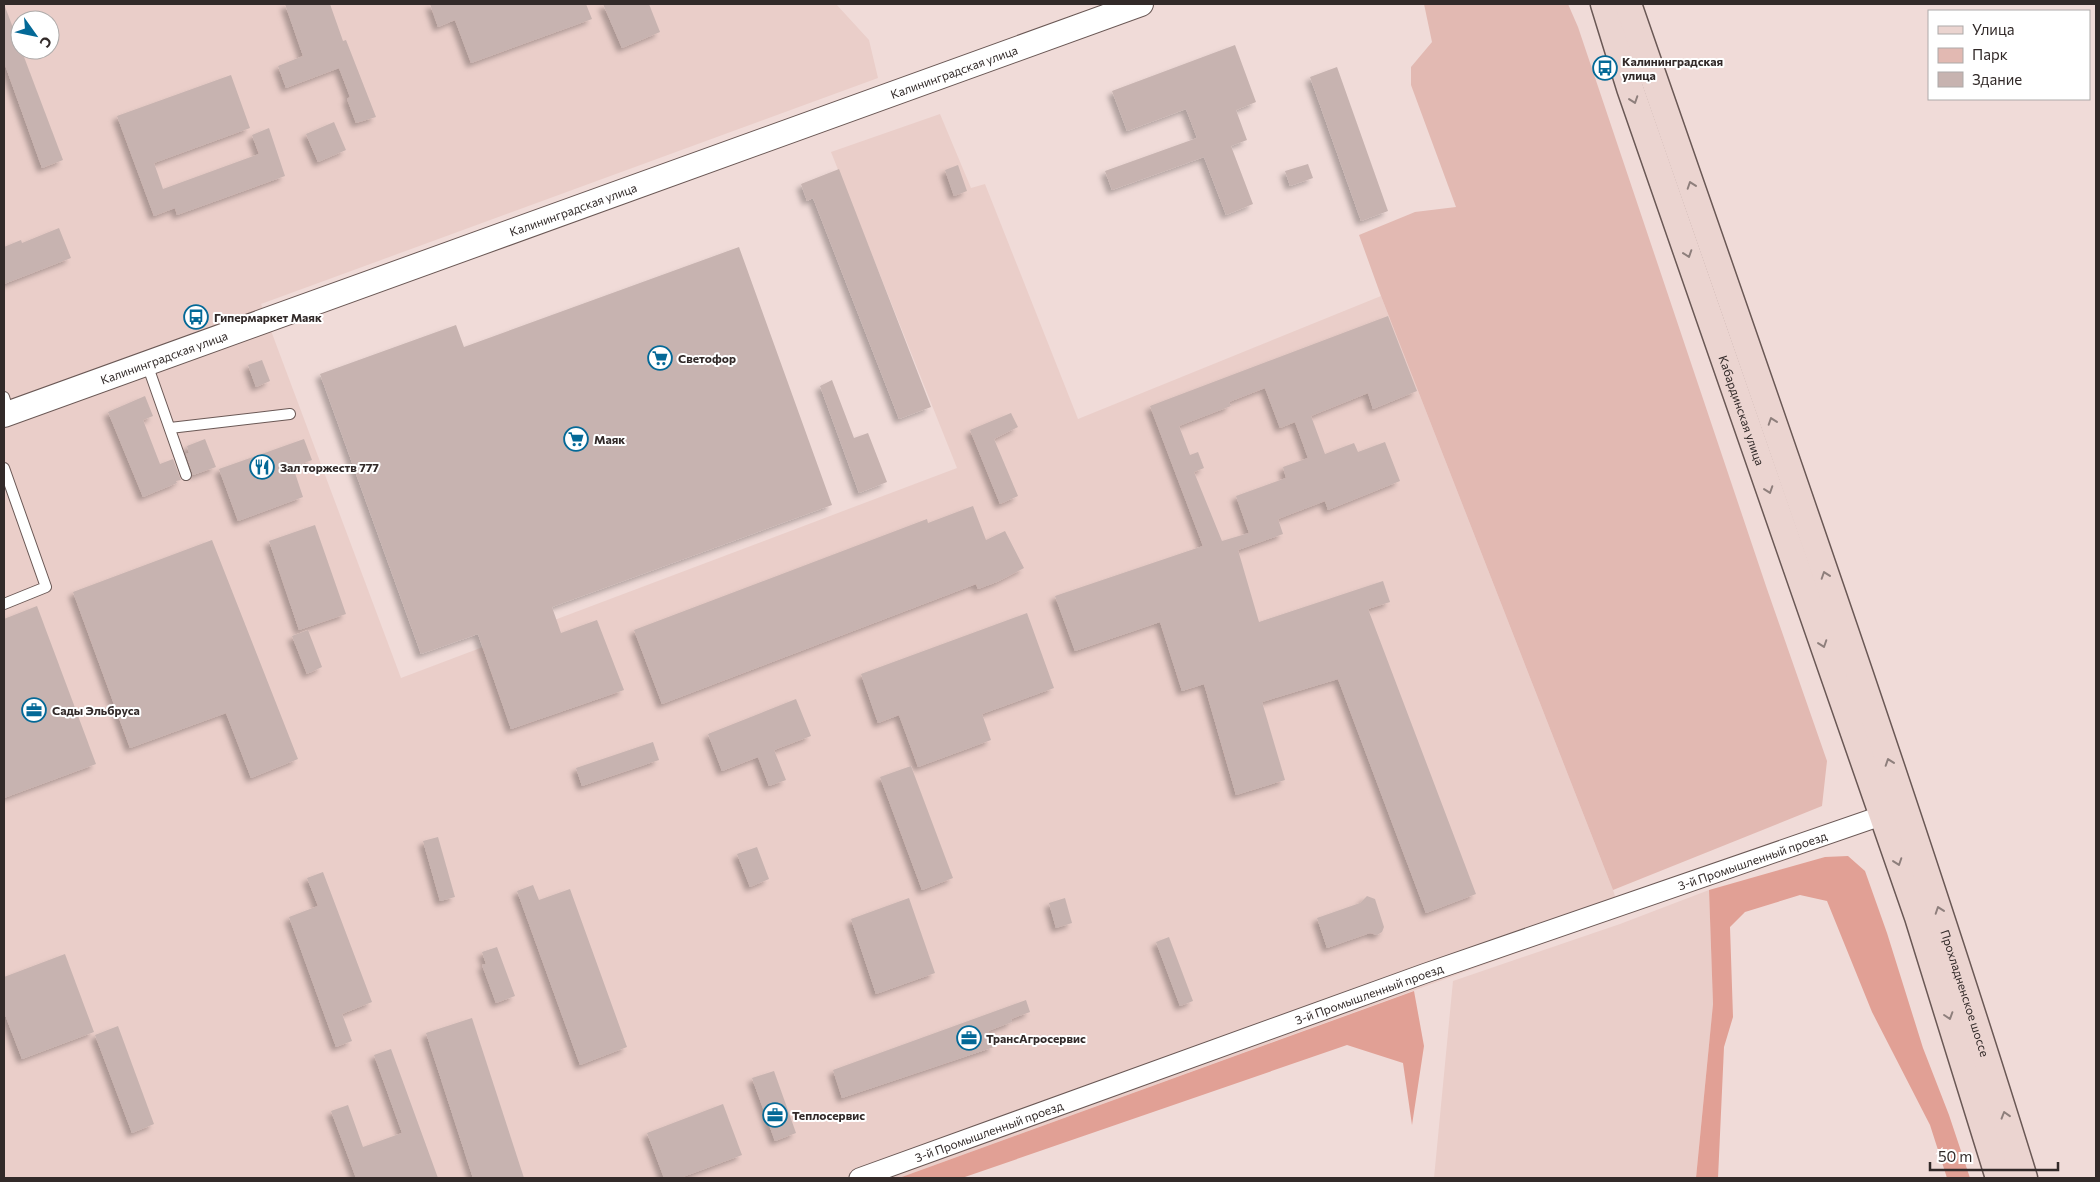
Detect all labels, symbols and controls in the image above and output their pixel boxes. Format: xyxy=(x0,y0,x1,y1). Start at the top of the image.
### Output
north arrow xyxy=(10,10,60,60)
legend xyxy=(1928,10,2090,100)
text: Улица xyxy=(1972,20,2014,38)
text: С xyxy=(37,34,56,51)
street label: Калининградская улица xyxy=(888,42,1019,101)
text: Парк xyxy=(1972,45,2008,63)
place label: Калининградская улица xyxy=(1622,54,1723,82)
bus stop icon: Калининградская улица xyxy=(1592,55,1618,81)
text: Здание xyxy=(1972,70,2022,88)
one-way arrow xyxy=(1629,96,1639,104)
street label: Калининградская улица xyxy=(507,180,639,239)
one-way arrow xyxy=(1686,181,1696,189)
one-way arrow xyxy=(1682,249,1692,258)
bus stop icon: Гипермаркет Маяк xyxy=(183,304,209,330)
place label: Гипермаркет Маяк xyxy=(214,310,322,324)
street label: Калининградская улица xyxy=(98,328,229,387)
supermarket icon: Светофор xyxy=(647,345,673,371)
place label: Светофор xyxy=(678,351,736,365)
street label: Кабардинская улица xyxy=(1716,353,1768,467)
one-way arrow xyxy=(1768,417,1778,426)
supermarket icon: Маяк xyxy=(563,426,589,452)
place label: Маяк xyxy=(594,432,625,446)
restaurant icon: Зал торжеств 777 xyxy=(249,454,275,480)
place label: Зал торжеств 777 xyxy=(280,460,379,474)
one-way arrow xyxy=(1764,485,1774,494)
one-way arrow xyxy=(1820,571,1830,580)
one-way arrow xyxy=(1817,639,1827,647)
office icon: Сады Эльбруса xyxy=(21,697,47,723)
place label: Сады Эльбруса xyxy=(52,703,140,717)
one-way arrow xyxy=(1885,758,1895,766)
street label: 3-й Промышленный проезд xyxy=(1676,828,1828,893)
one-way arrow xyxy=(1892,857,1902,866)
one-way arrow xyxy=(1935,907,1945,915)
street label: Прохладненское шоссе xyxy=(1938,928,1992,1058)
street label: 3-й Промышленный проезд xyxy=(1293,961,1445,1027)
one-way arrow xyxy=(1943,1012,1953,1020)
office icon: ТрансАгросервис xyxy=(956,1025,982,1051)
place label: ТрансАгросервис xyxy=(986,1031,1086,1045)
street label: 3-й Промышленный проезд xyxy=(913,1098,1065,1164)
office icon: Теплосервис xyxy=(762,1102,788,1128)
place label: Теплосервис xyxy=(792,1108,865,1122)
one-way arrow xyxy=(2000,1111,2010,1120)
scale bar xyxy=(1930,1140,2058,1172)
text: 50 m xyxy=(1938,1147,1972,1165)

